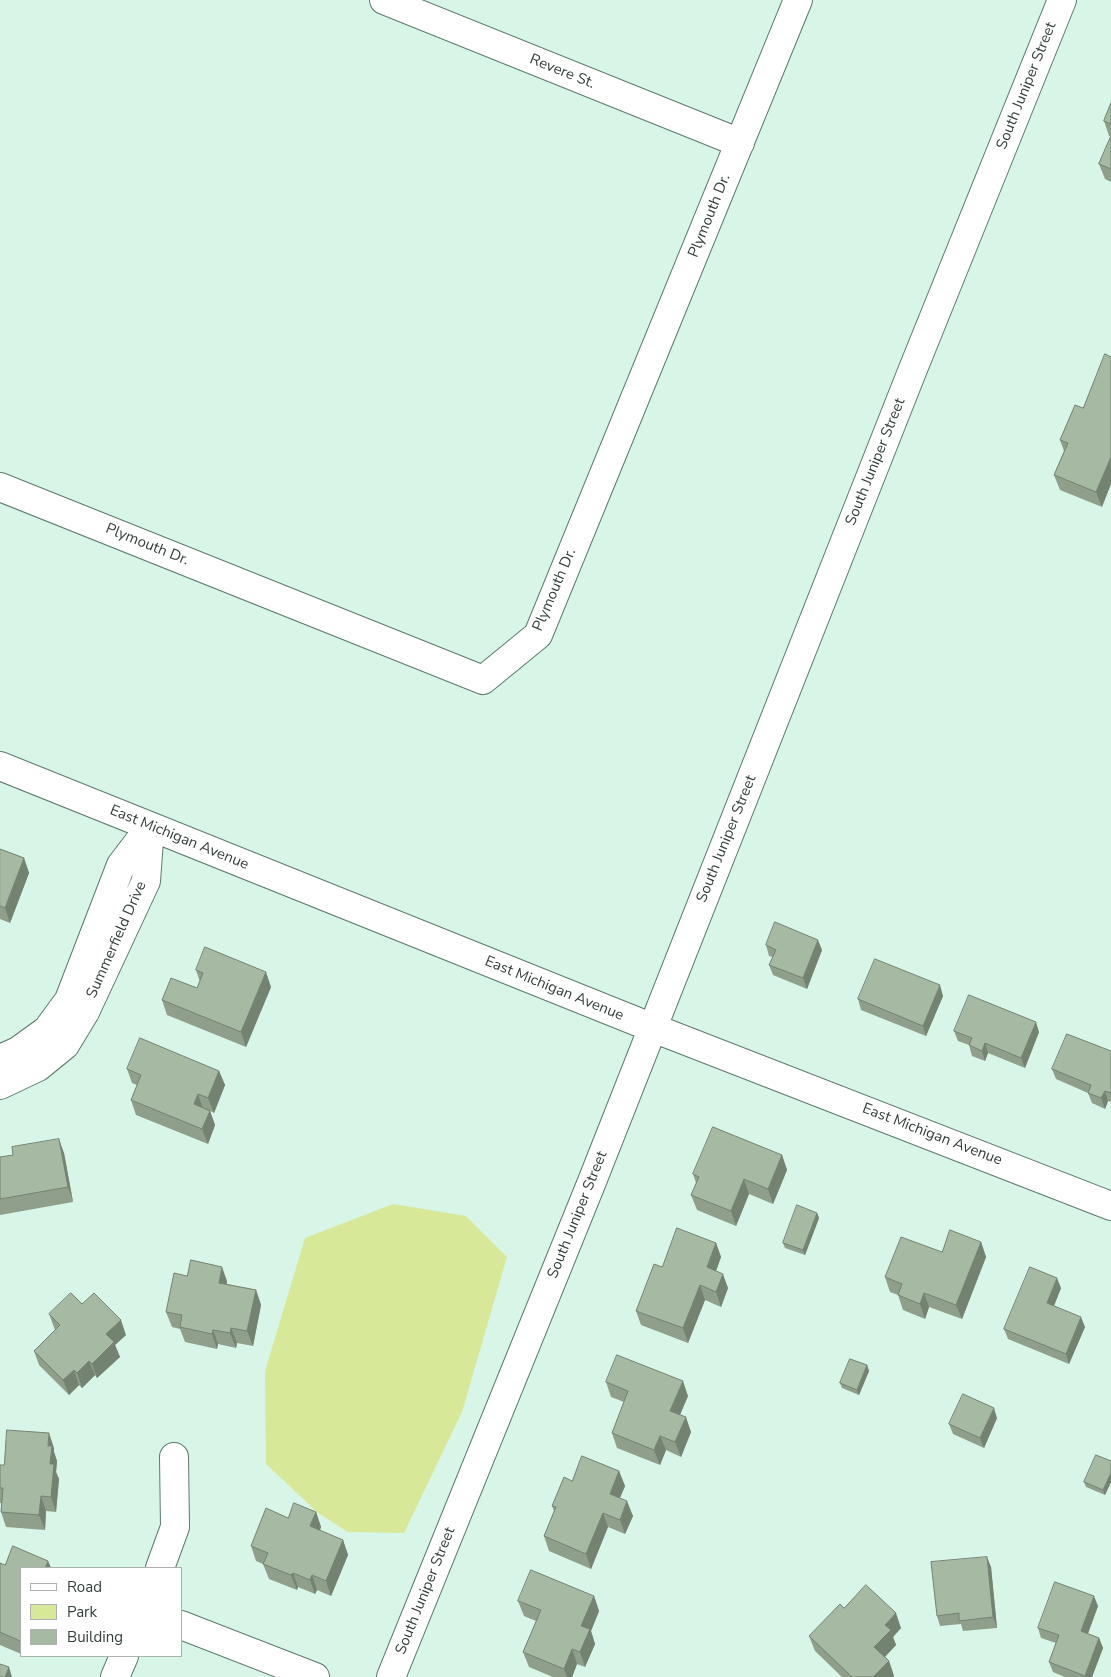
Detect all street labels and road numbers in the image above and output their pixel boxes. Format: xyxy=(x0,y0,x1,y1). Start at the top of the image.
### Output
street label: South Juniper Street xyxy=(993,20,1061,152)
street label: Revere St. xyxy=(527,51,597,93)
street label: Plymouth Dr. xyxy=(685,172,735,260)
street label: South Juniper Street xyxy=(842,396,910,528)
street label: Plymouth Dr. xyxy=(103,520,191,570)
street label: Plymouth Dr. xyxy=(529,546,581,634)
street label: South Juniper Street xyxy=(693,773,761,905)
street label: East Michigan Avenue xyxy=(107,802,251,874)
street label: Summerfield Drive xyxy=(83,879,151,1001)
street label: East Michigan Avenue xyxy=(482,953,626,1025)
street label: East Michigan Avenue xyxy=(860,1100,1004,1170)
street label: South Juniper Street xyxy=(544,1149,612,1281)
street label: South Juniper Street xyxy=(392,1525,460,1657)

